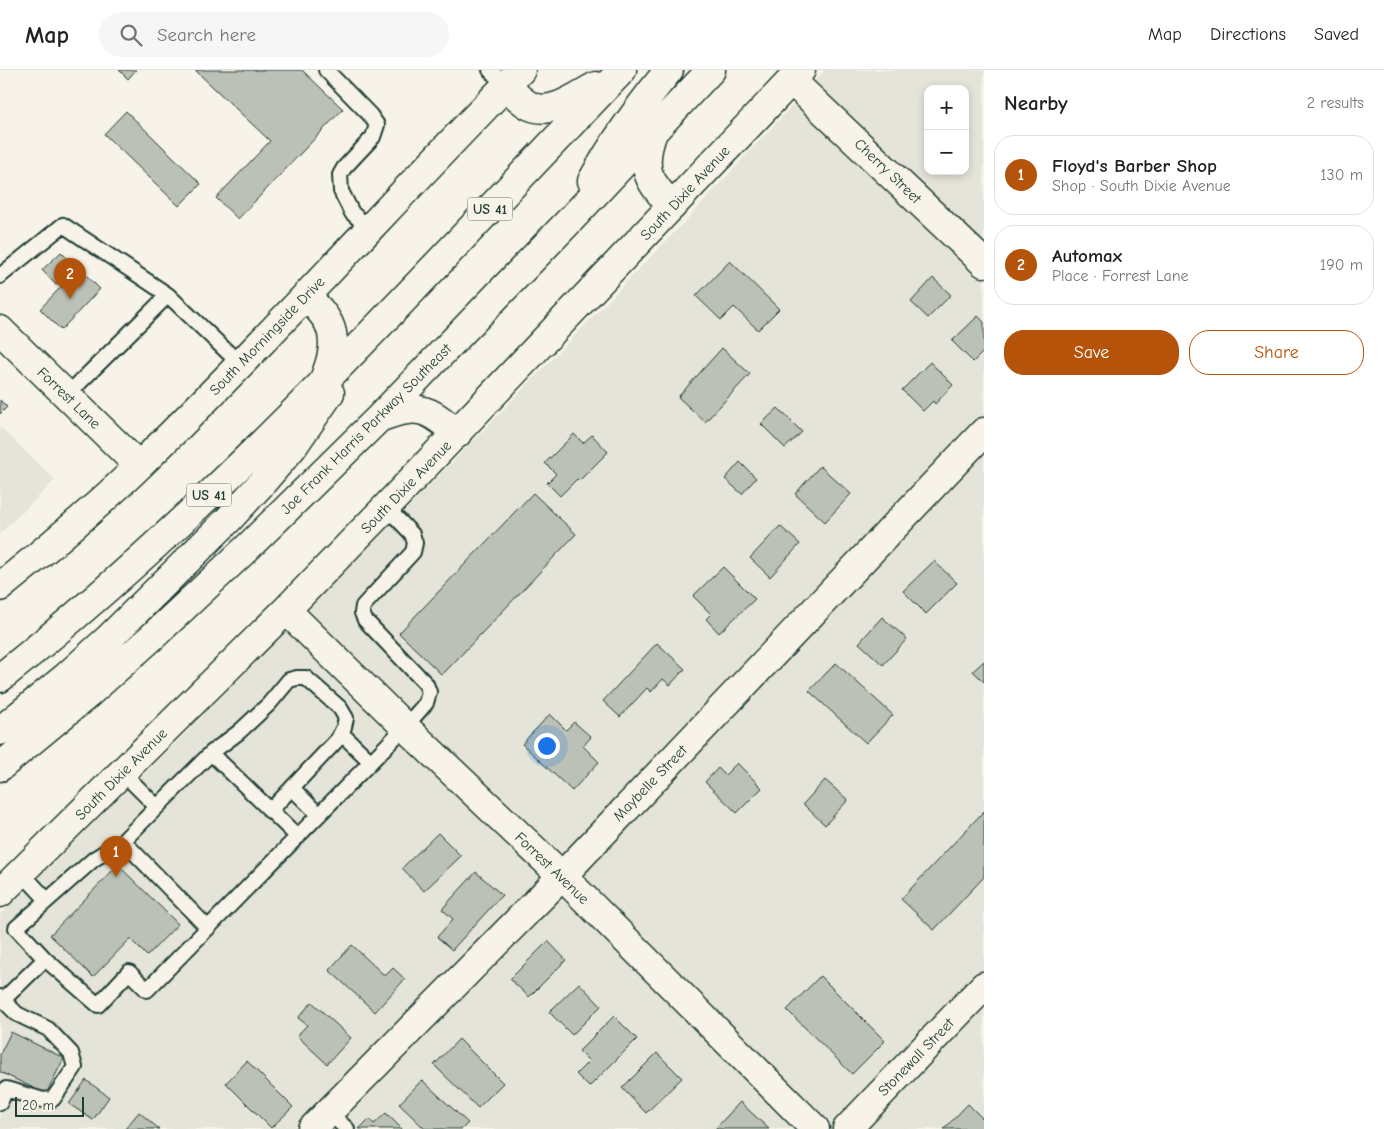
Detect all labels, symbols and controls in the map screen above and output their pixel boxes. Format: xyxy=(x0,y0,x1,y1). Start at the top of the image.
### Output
search box xyxy=(99,12,449,57)
text: Map xyxy=(25,21,69,49)
icon: search xyxy=(117,21,145,49)
text: Search here xyxy=(157,24,256,46)
text: Map xyxy=(1148,24,1182,45)
text: Directions xyxy=(1210,24,1286,45)
text: Saved xyxy=(1314,24,1359,45)
map controls xyxy=(924,85,969,175)
button: + xyxy=(924,85,969,130)
text: Nearby xyxy=(1004,91,1068,115)
text: 2 results xyxy=(1307,94,1364,112)
button: − xyxy=(924,130,969,175)
street label: Cherry Street xyxy=(851,135,926,208)
street label: South Dixie Avenue xyxy=(637,142,734,244)
text: Floyd's Barber Shop xyxy=(1052,155,1217,177)
text: 1 xyxy=(1018,166,1024,184)
text: 130 m xyxy=(1320,166,1363,184)
text: Shop · South Dixie Avenue xyxy=(1052,177,1231,195)
road number: US 41 xyxy=(468,198,512,220)
text: Automax xyxy=(1052,245,1122,267)
text: 2 xyxy=(1017,256,1025,274)
text: 190 m xyxy=(1320,256,1363,274)
pin: 2 xyxy=(54,258,86,299)
text: Place · Forrest Lane xyxy=(1052,267,1189,285)
street label: South Morningside Drive xyxy=(206,273,329,399)
button: Save xyxy=(1004,330,1179,375)
button: Share xyxy=(1189,330,1364,375)
street label: Joe Frank Harris Parkway Southeast xyxy=(277,339,456,518)
street label: Forrest Lane xyxy=(34,363,105,433)
street label: South Dixie Avenue xyxy=(357,436,455,537)
road number: US 41 xyxy=(186,484,232,506)
street label: South Dixie Avenue xyxy=(71,724,171,824)
your location xyxy=(534,733,560,759)
street label: Maybelle Street xyxy=(609,741,691,825)
street label: Forrest Avenue xyxy=(511,828,593,908)
pin: 1 xyxy=(100,836,132,877)
street label: Stonewall Street xyxy=(874,1014,958,1100)
scale bar xyxy=(15,1094,84,1117)
text: 20 m xyxy=(22,1097,54,1114)

